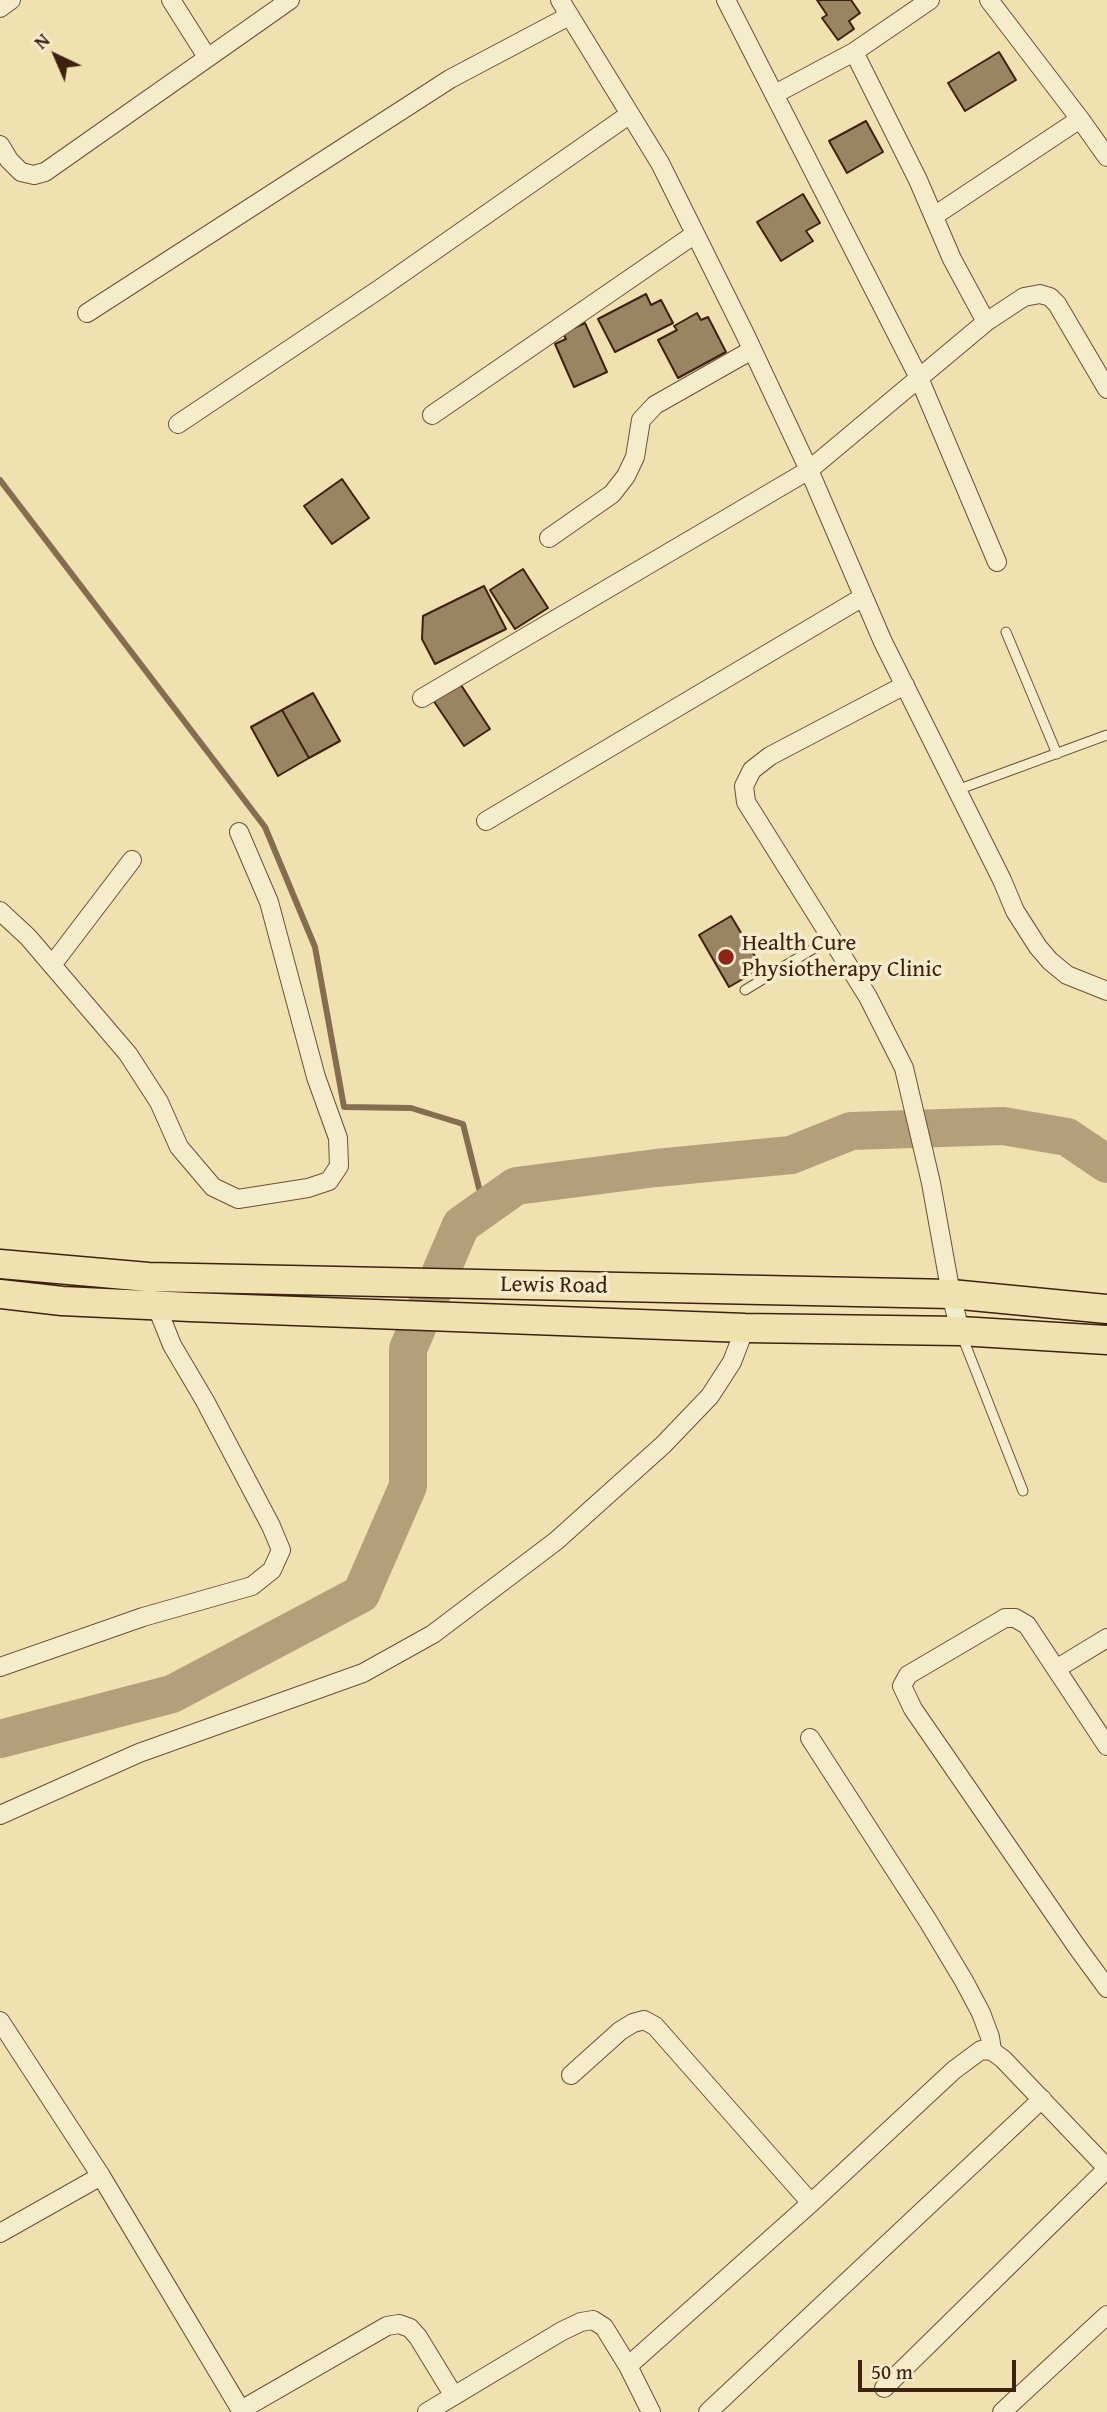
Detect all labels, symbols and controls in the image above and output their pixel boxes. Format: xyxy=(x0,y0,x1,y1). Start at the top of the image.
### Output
north arrow xyxy=(21,21,91,91)
text: N xyxy=(27,26,56,55)
place label: Health Cure Physiotherapy Clinic xyxy=(742,930,942,984)
marker: Health Cure Physiotherapy Clinic xyxy=(716,947,736,967)
street label: Lewis Road xyxy=(500,1271,608,1301)
scale bar xyxy=(862,2346,1020,2390)
text: 50 m xyxy=(871,2356,913,2387)

